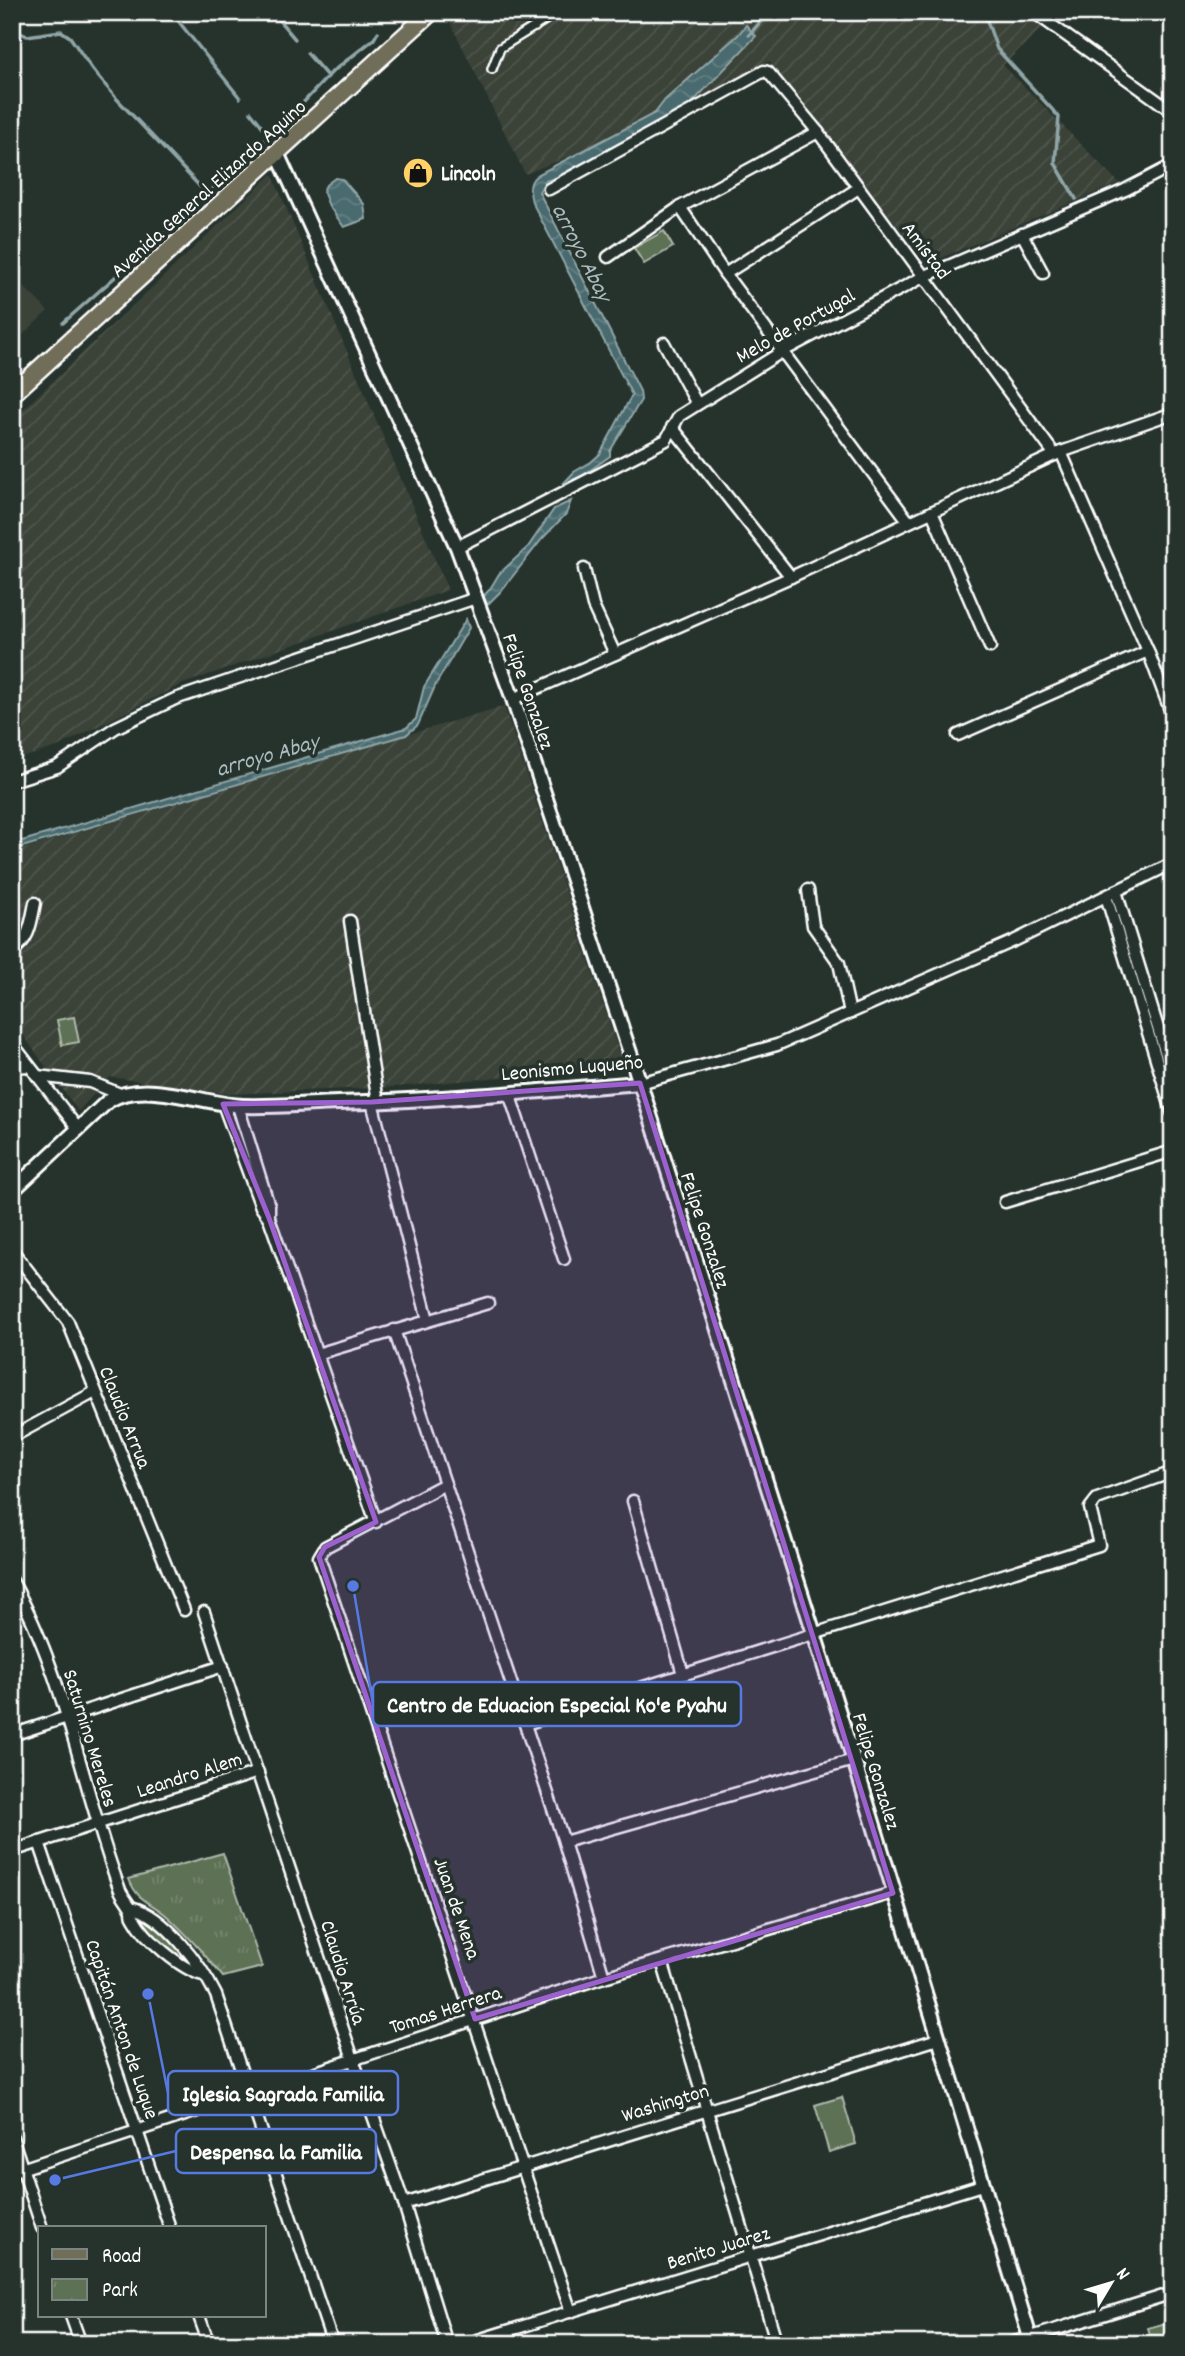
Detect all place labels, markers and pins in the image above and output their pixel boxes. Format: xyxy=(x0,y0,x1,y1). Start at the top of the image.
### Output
shop icon: Lincoln xyxy=(401,156,435,190)
place label: Lincoln xyxy=(441,161,496,191)
callout: Centro de Eduacion Especial Ko'e Pyahu xyxy=(373,1682,741,1726)
callout: Iglesia Sagrada Familia xyxy=(168,2071,398,2115)
callout: Despensa la Familia xyxy=(176,2129,376,2173)

